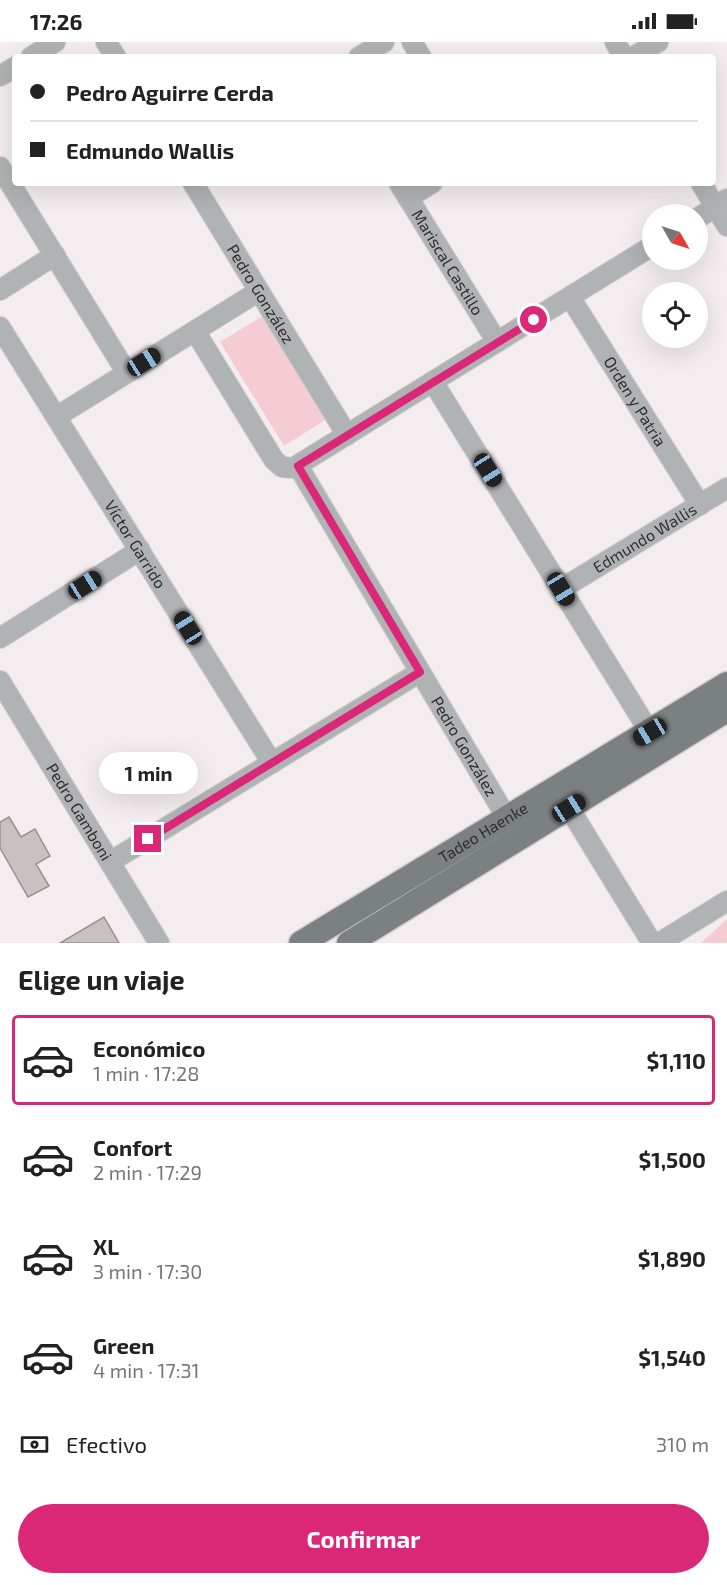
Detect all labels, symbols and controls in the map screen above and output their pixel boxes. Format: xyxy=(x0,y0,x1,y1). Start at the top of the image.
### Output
text: 17:26 xyxy=(30,8,83,34)
text: Pedro Aguirre Cerda xyxy=(66,79,274,105)
text: Edmundo Wallis xyxy=(66,137,234,163)
north arrow xyxy=(642,204,708,270)
map controls xyxy=(642,204,708,348)
street label: Mariscal Castillo xyxy=(408,206,488,318)
street label: Pedro González xyxy=(224,241,299,347)
button: locate xyxy=(642,282,708,348)
route start xyxy=(520,306,547,333)
car xyxy=(124,345,164,379)
street label: Orden y Patria xyxy=(600,353,671,450)
car xyxy=(471,450,505,490)
street label: Víctor Garrido xyxy=(101,496,171,592)
street label: Edmundo Wallis xyxy=(589,499,700,576)
car xyxy=(65,568,105,602)
car xyxy=(544,569,578,609)
car xyxy=(171,608,205,648)
street label: Pedro González xyxy=(428,693,502,800)
car xyxy=(630,715,670,749)
callout: 1 min xyxy=(98,752,198,794)
street label: Pedro Gamboni xyxy=(43,759,117,864)
text: 1 min xyxy=(124,761,173,785)
car xyxy=(549,791,589,825)
street label: Tadeo Haenke xyxy=(435,798,531,866)
route end xyxy=(134,825,161,852)
text: Elige un viaje xyxy=(18,963,185,995)
icon: car xyxy=(21,1033,75,1087)
text: Económico xyxy=(93,1035,205,1061)
text: $1,110 xyxy=(646,1047,706,1073)
text: 1 min · 17:28 xyxy=(93,1061,199,1085)
icon: car xyxy=(21,1132,75,1186)
text: Confort xyxy=(93,1134,172,1160)
text: $1,500 xyxy=(639,1146,706,1172)
text: 2 min · 17:29 xyxy=(93,1160,202,1184)
icon: car xyxy=(21,1231,75,1285)
text: XL xyxy=(93,1233,119,1259)
text: $1,890 xyxy=(638,1245,706,1271)
text: 3 min · 17:30 xyxy=(93,1259,202,1283)
icon: car xyxy=(21,1330,75,1384)
text: Green xyxy=(93,1332,155,1358)
text: $1,540 xyxy=(638,1344,706,1370)
text: 4 min · 17:31 xyxy=(93,1358,200,1382)
icon: cash xyxy=(18,1428,51,1461)
text: Efectivo xyxy=(66,1431,147,1457)
text: 310 m xyxy=(656,1432,709,1456)
button: Confirmar xyxy=(18,1504,709,1573)

